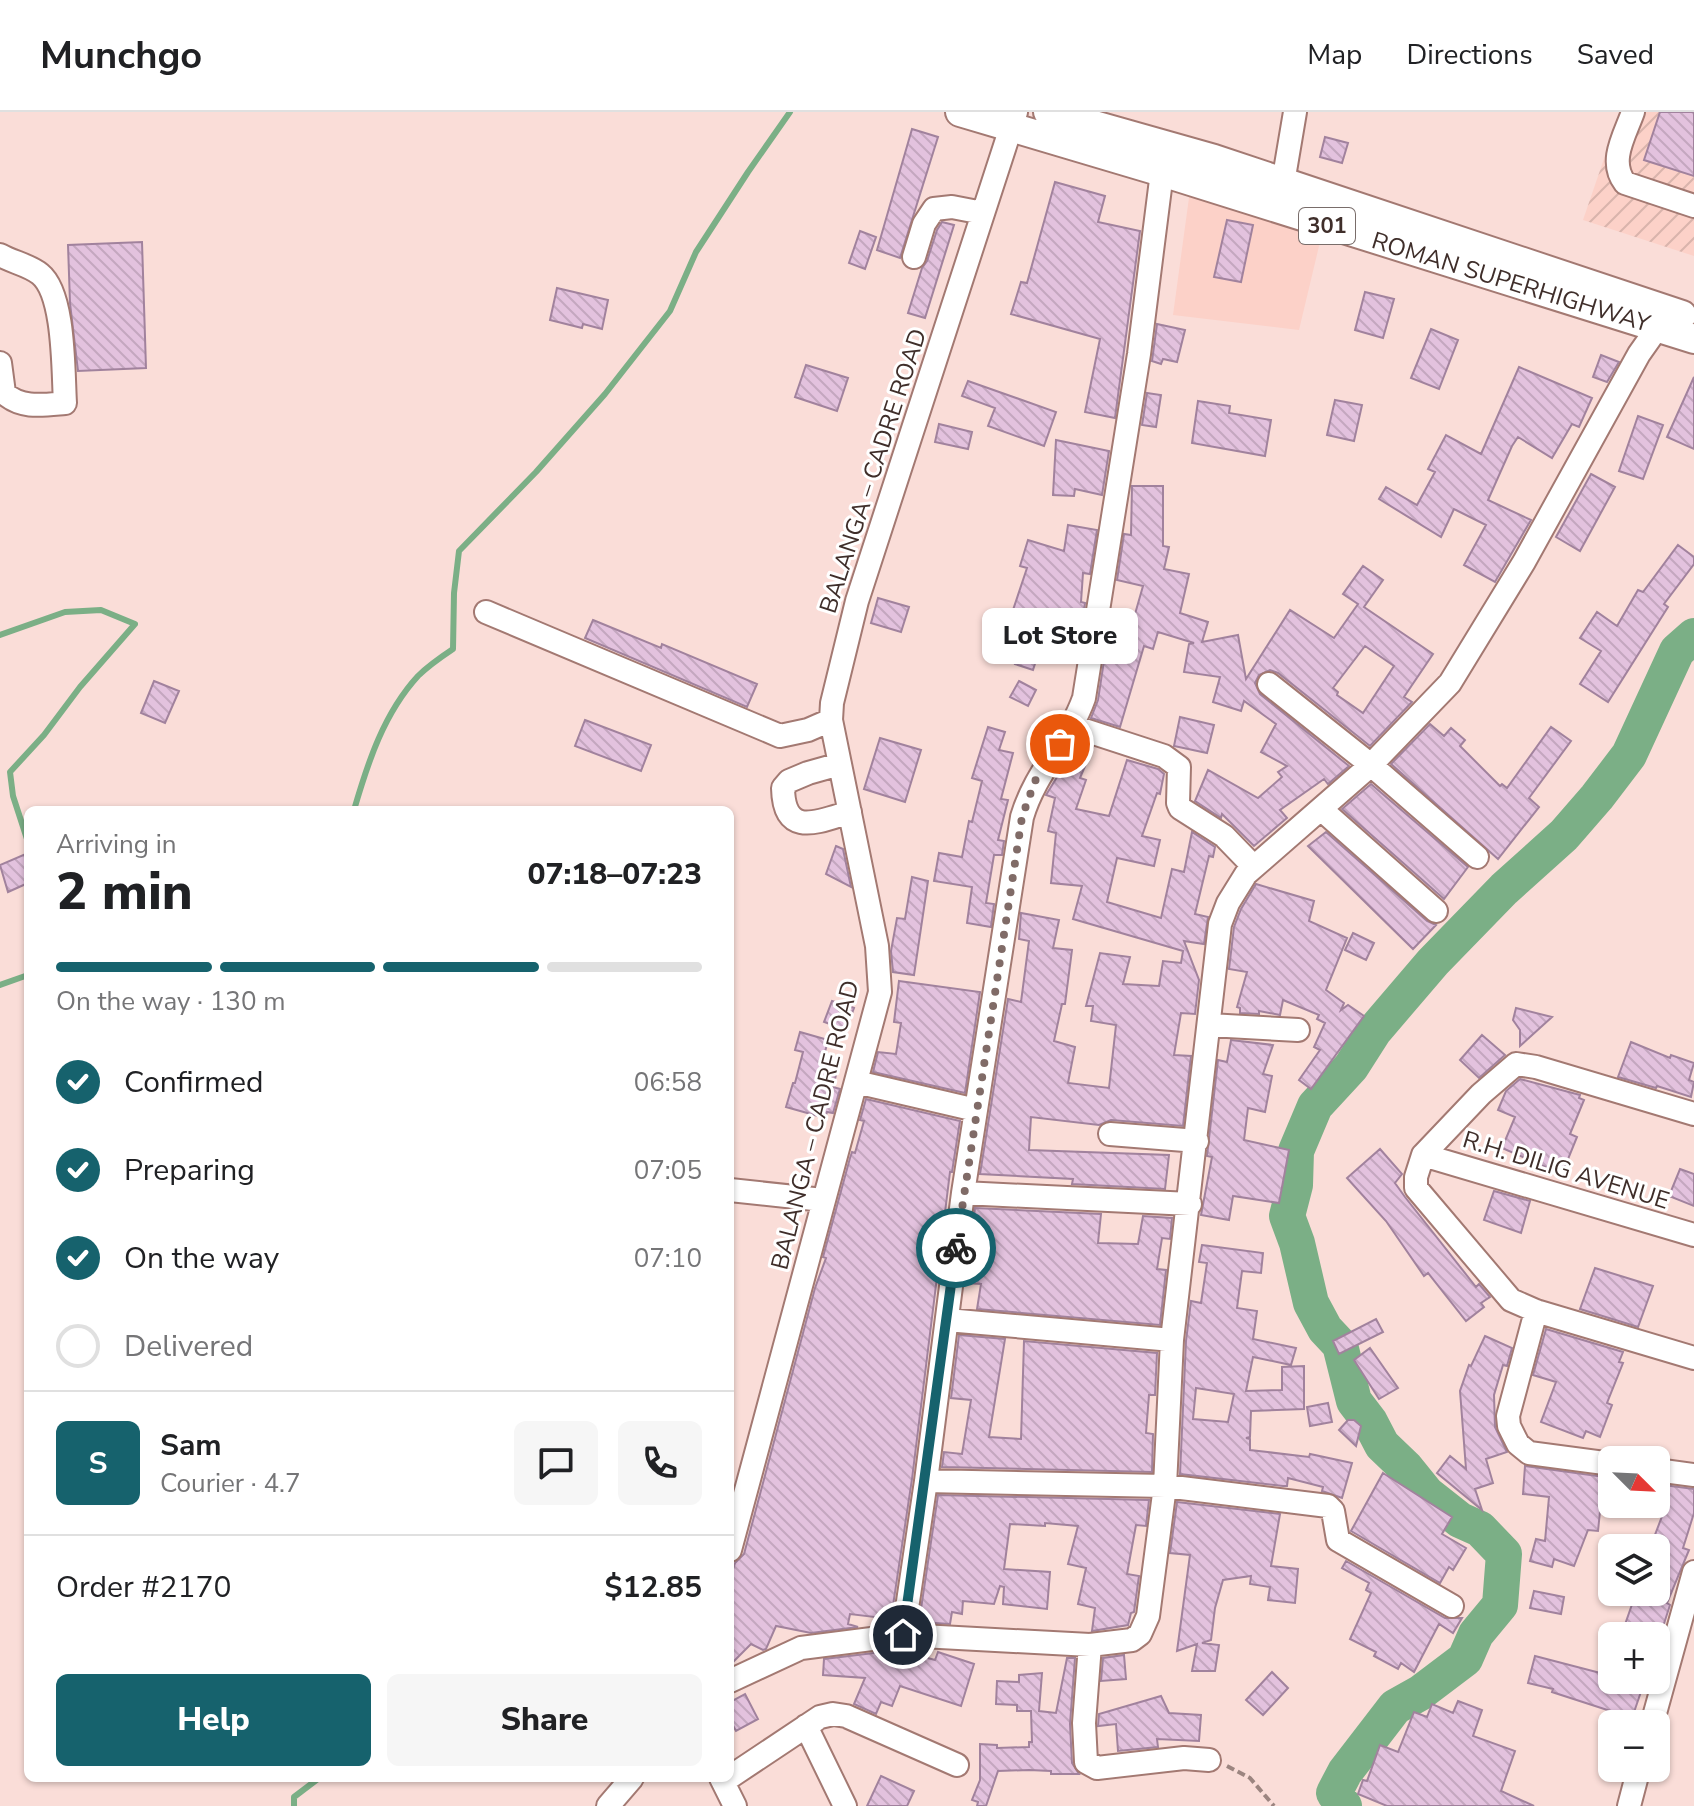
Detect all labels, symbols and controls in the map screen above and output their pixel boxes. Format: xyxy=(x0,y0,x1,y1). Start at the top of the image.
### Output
text: Munchgo xyxy=(40,30,202,81)
text: Map xyxy=(1307,36,1362,74)
text: Directions xyxy=(1406,36,1533,74)
text: Saved xyxy=(1577,36,1654,74)
road number: 301 xyxy=(1299,208,1355,244)
street label: ROMAN SUPERHIGHWAY xyxy=(1368,224,1655,340)
street label: BALANGA – CADRE ROAD xyxy=(812,325,934,617)
callout: Lot Store xyxy=(982,608,1138,664)
text: Lot Store xyxy=(1003,618,1117,653)
pin xyxy=(1026,710,1094,778)
icon: bag xyxy=(1038,722,1082,766)
text: Arriving in xyxy=(56,827,177,862)
text: 07:18–07:23 xyxy=(527,854,702,895)
text: 2 min xyxy=(56,856,193,927)
street label: BALANGA – CADRE ROAD xyxy=(764,977,866,1273)
text: On the way · 130 m xyxy=(56,984,285,1019)
icon: check xyxy=(56,1060,100,1104)
text: Confirmed xyxy=(124,1062,264,1103)
text: 06:58 xyxy=(634,1065,702,1100)
street label: R.H. DILIG AVENUE xyxy=(1459,1123,1673,1217)
icon: check xyxy=(56,1148,100,1192)
text: Preparing xyxy=(124,1150,255,1191)
text: 07:05 xyxy=(634,1153,702,1188)
courier xyxy=(916,1208,996,1288)
icon: bike xyxy=(934,1226,978,1270)
icon: check xyxy=(56,1236,100,1280)
text: On the way xyxy=(124,1238,279,1279)
text: 07:10 xyxy=(634,1241,702,1276)
text: Delivered xyxy=(124,1326,253,1367)
button: chat xyxy=(514,1421,598,1505)
button: phone xyxy=(618,1421,702,1505)
text: Sam xyxy=(160,1425,222,1466)
text: S xyxy=(89,1443,107,1484)
north arrow xyxy=(1598,1446,1670,1518)
map controls xyxy=(1598,1446,1670,1782)
text: Courier · 4.7 xyxy=(160,1466,301,1501)
button: layers xyxy=(1598,1534,1670,1606)
text: Order #2170 xyxy=(56,1567,231,1608)
text: $12.85 xyxy=(605,1567,702,1608)
pin xyxy=(869,1601,937,1669)
icon: home xyxy=(881,1613,925,1657)
button: + xyxy=(1598,1622,1670,1694)
button: Help xyxy=(56,1674,371,1766)
button: Share xyxy=(387,1674,702,1766)
button: − xyxy=(1598,1710,1670,1782)

